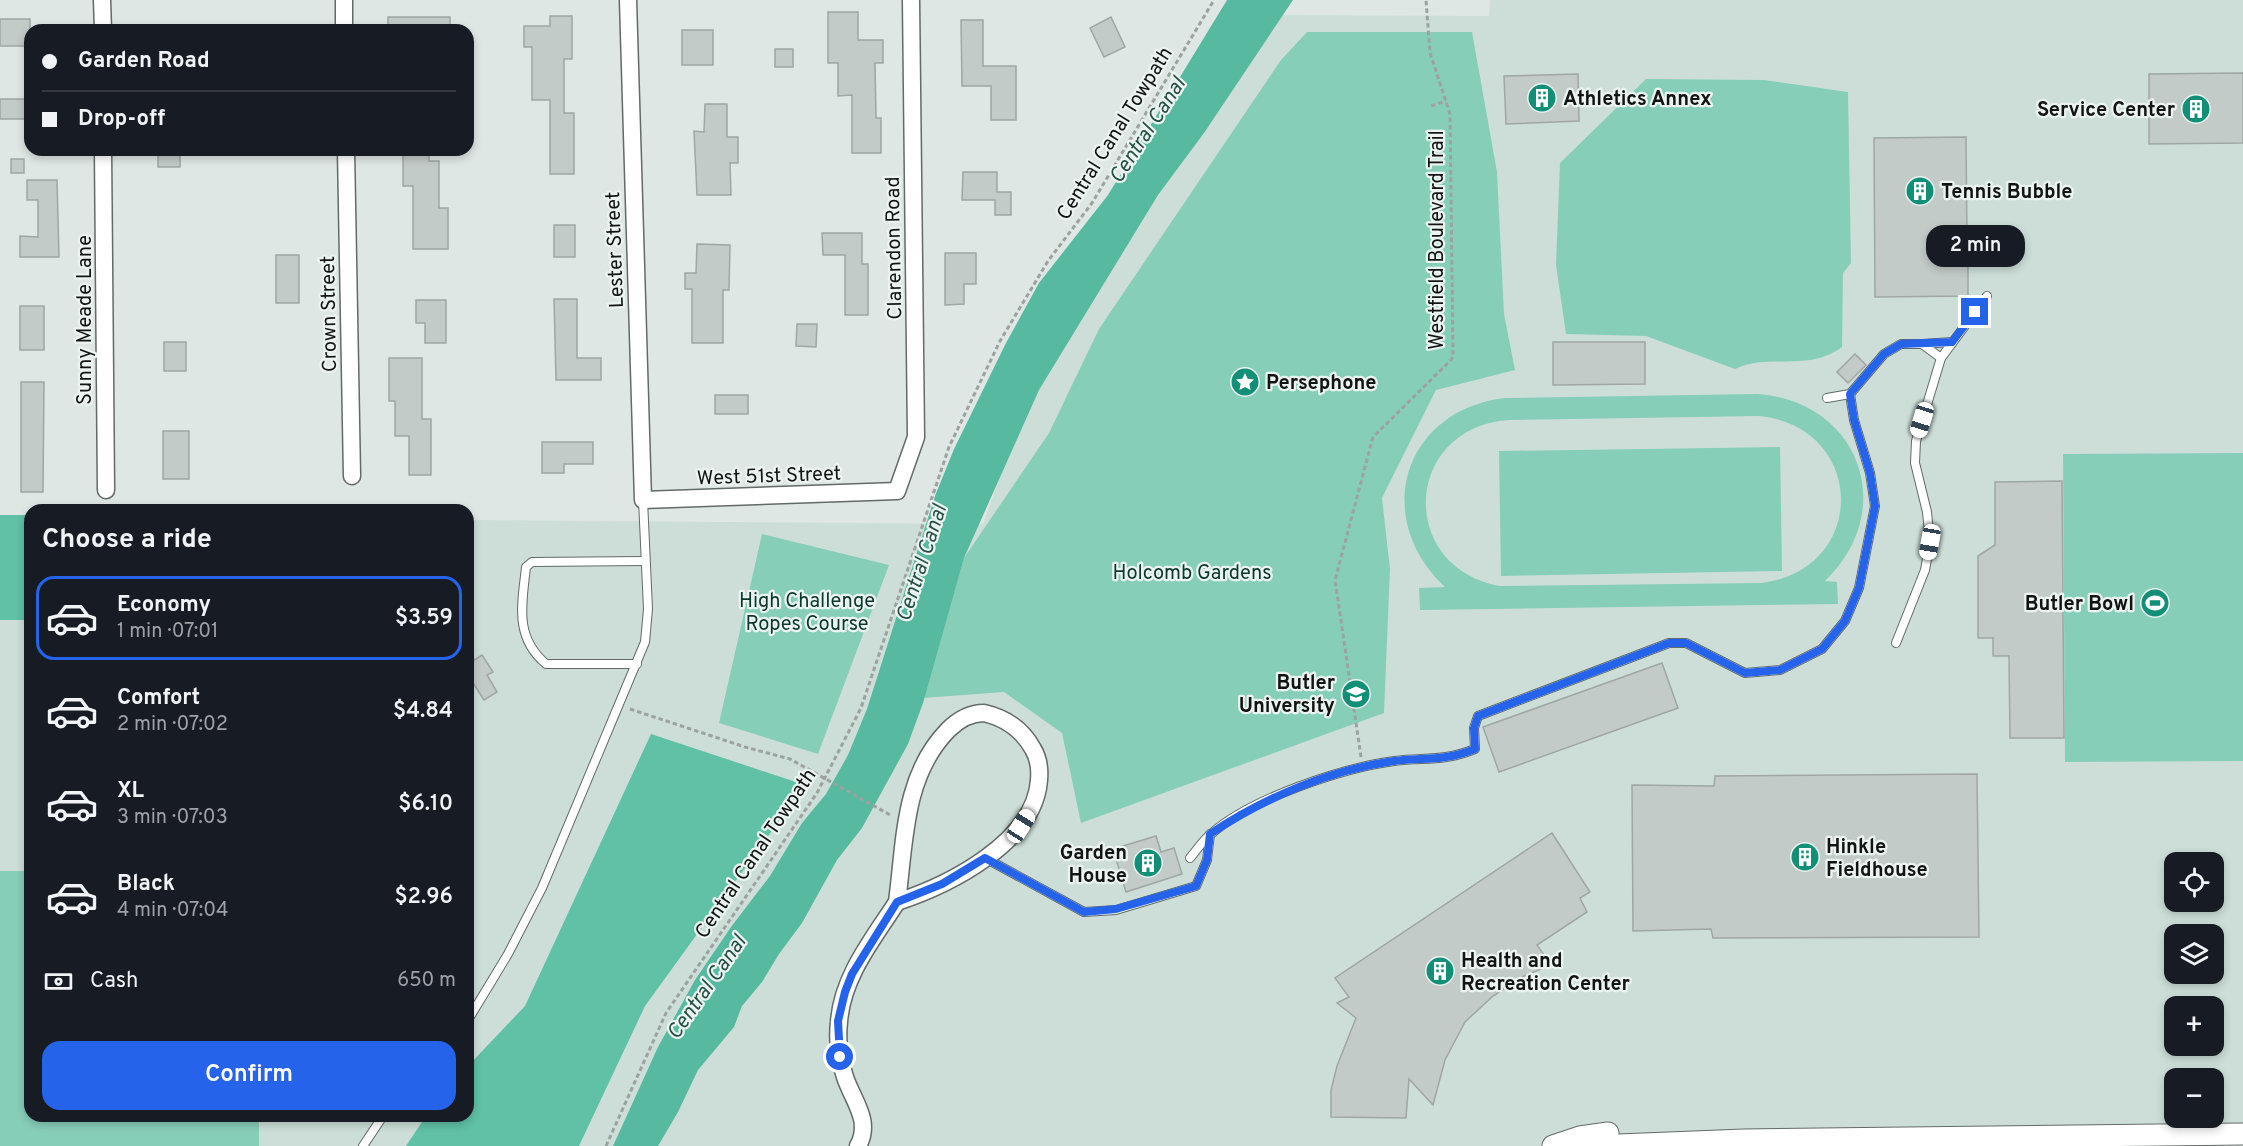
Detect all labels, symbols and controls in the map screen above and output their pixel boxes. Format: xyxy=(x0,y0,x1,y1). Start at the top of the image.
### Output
street label: Central Canal Towpath xyxy=(1052,43,1180,226)
text: Garden Road xyxy=(78,48,210,75)
water label: Central Canal xyxy=(1104,71,1194,189)
building icon: Athletics Annex xyxy=(1526,82,1558,114)
place label: Athletics Annex xyxy=(1563,87,1711,113)
building icon: Service Center xyxy=(2180,93,2212,125)
place label: Service Center xyxy=(2037,98,2176,124)
text: Drop-off xyxy=(78,106,165,133)
street label: Westfield Boulevard Trail xyxy=(1425,130,1451,350)
building icon: Tennis Bubble xyxy=(1904,175,1936,207)
street label: Clarendon Road xyxy=(881,176,909,320)
place label: Tennis Bubble xyxy=(1941,180,2073,206)
street label: Lester Street xyxy=(601,191,631,309)
callout: 2 min xyxy=(1926,225,2024,267)
text: 2 min xyxy=(1950,233,2001,259)
street label: Sunny Meade Lane xyxy=(73,235,99,405)
street label: Crown Street xyxy=(316,255,344,372)
route end xyxy=(1961,298,1988,325)
place icon: Persephone xyxy=(1229,366,1261,398)
place label: Persephone xyxy=(1266,371,1376,397)
car xyxy=(1908,400,1936,440)
street label: West 51st Street xyxy=(696,461,842,493)
water label: Central Canal xyxy=(891,500,955,625)
text: Choose a ride xyxy=(42,523,212,557)
car xyxy=(1918,523,1942,561)
park label: Holcomb Gardens xyxy=(1112,561,1272,587)
sports icon: Butler Bowl xyxy=(2139,587,2171,619)
park label: High Challenge Ropes Course xyxy=(739,589,875,638)
icon: car xyxy=(45,591,99,645)
text: Economy xyxy=(117,592,211,619)
place label: Butler Bowl xyxy=(2025,592,2134,618)
text: $3.59 xyxy=(395,605,453,632)
text: 1 min · 07:01 xyxy=(117,619,219,645)
place label: Butler University xyxy=(1239,671,1336,720)
school or university icon: Butler University xyxy=(1340,678,1372,710)
icon: car xyxy=(45,684,99,738)
text: Comfort xyxy=(117,685,200,712)
text: $4.84 xyxy=(393,698,453,725)
text: 2 min · 07:02 xyxy=(117,712,228,738)
street label: Central Canal Towpath xyxy=(690,764,823,944)
icon: car xyxy=(45,777,99,831)
text: XL xyxy=(117,778,144,805)
text: $6.10 xyxy=(398,791,453,818)
text: 3 min · 07:03 xyxy=(117,805,228,831)
car xyxy=(1004,806,1038,846)
place label: Hinkle Fieldhouse xyxy=(1826,835,1928,884)
place label: Garden House xyxy=(1060,841,1127,890)
building icon: Hinkle Fieldhouse xyxy=(1789,841,1821,873)
building icon: Garden House xyxy=(1132,847,1164,879)
map controls xyxy=(2164,852,2224,1128)
button: locate xyxy=(2164,852,2224,912)
icon: car xyxy=(45,870,99,924)
text: Black xyxy=(117,871,175,898)
text: $2.96 xyxy=(394,884,453,911)
text: 4 min · 07:04 xyxy=(117,898,228,924)
button: layers xyxy=(2164,924,2224,984)
water label: Central Canal xyxy=(661,929,754,1045)
place label: Health and Recreation Center xyxy=(1461,949,1631,998)
building icon: Health and Recreation Center xyxy=(1424,955,1456,987)
icon: cash xyxy=(42,965,75,998)
text: Cash xyxy=(90,968,139,995)
text: 650 m xyxy=(397,968,456,994)
button: + xyxy=(2164,996,2224,1056)
button: Confirm xyxy=(42,1041,456,1110)
route start xyxy=(826,1043,853,1070)
button: − xyxy=(2164,1068,2224,1128)

